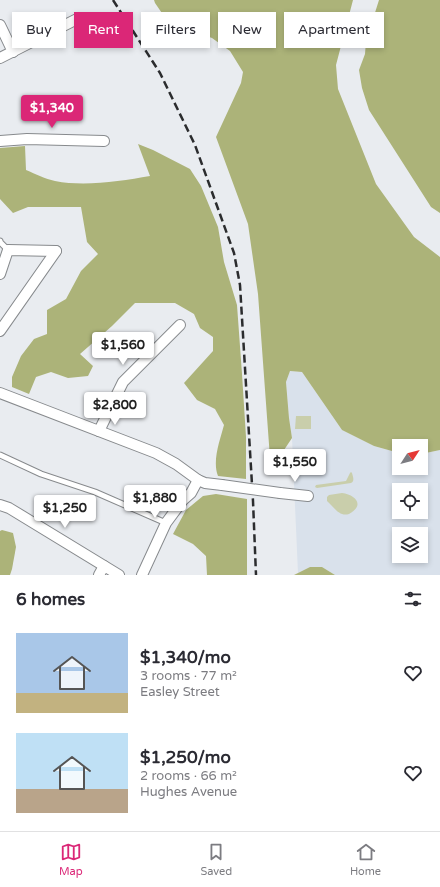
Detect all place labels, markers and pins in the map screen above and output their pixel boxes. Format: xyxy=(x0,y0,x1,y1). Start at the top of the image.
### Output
pin: $1,340 xyxy=(19,95,85,129)
pin: $1,560 xyxy=(90,332,156,366)
pin: $2,800 xyxy=(82,392,148,426)
pin: $1,550 xyxy=(262,449,328,483)
pin: $1,880 xyxy=(122,485,188,519)
pin: $1,250 xyxy=(32,495,98,529)

